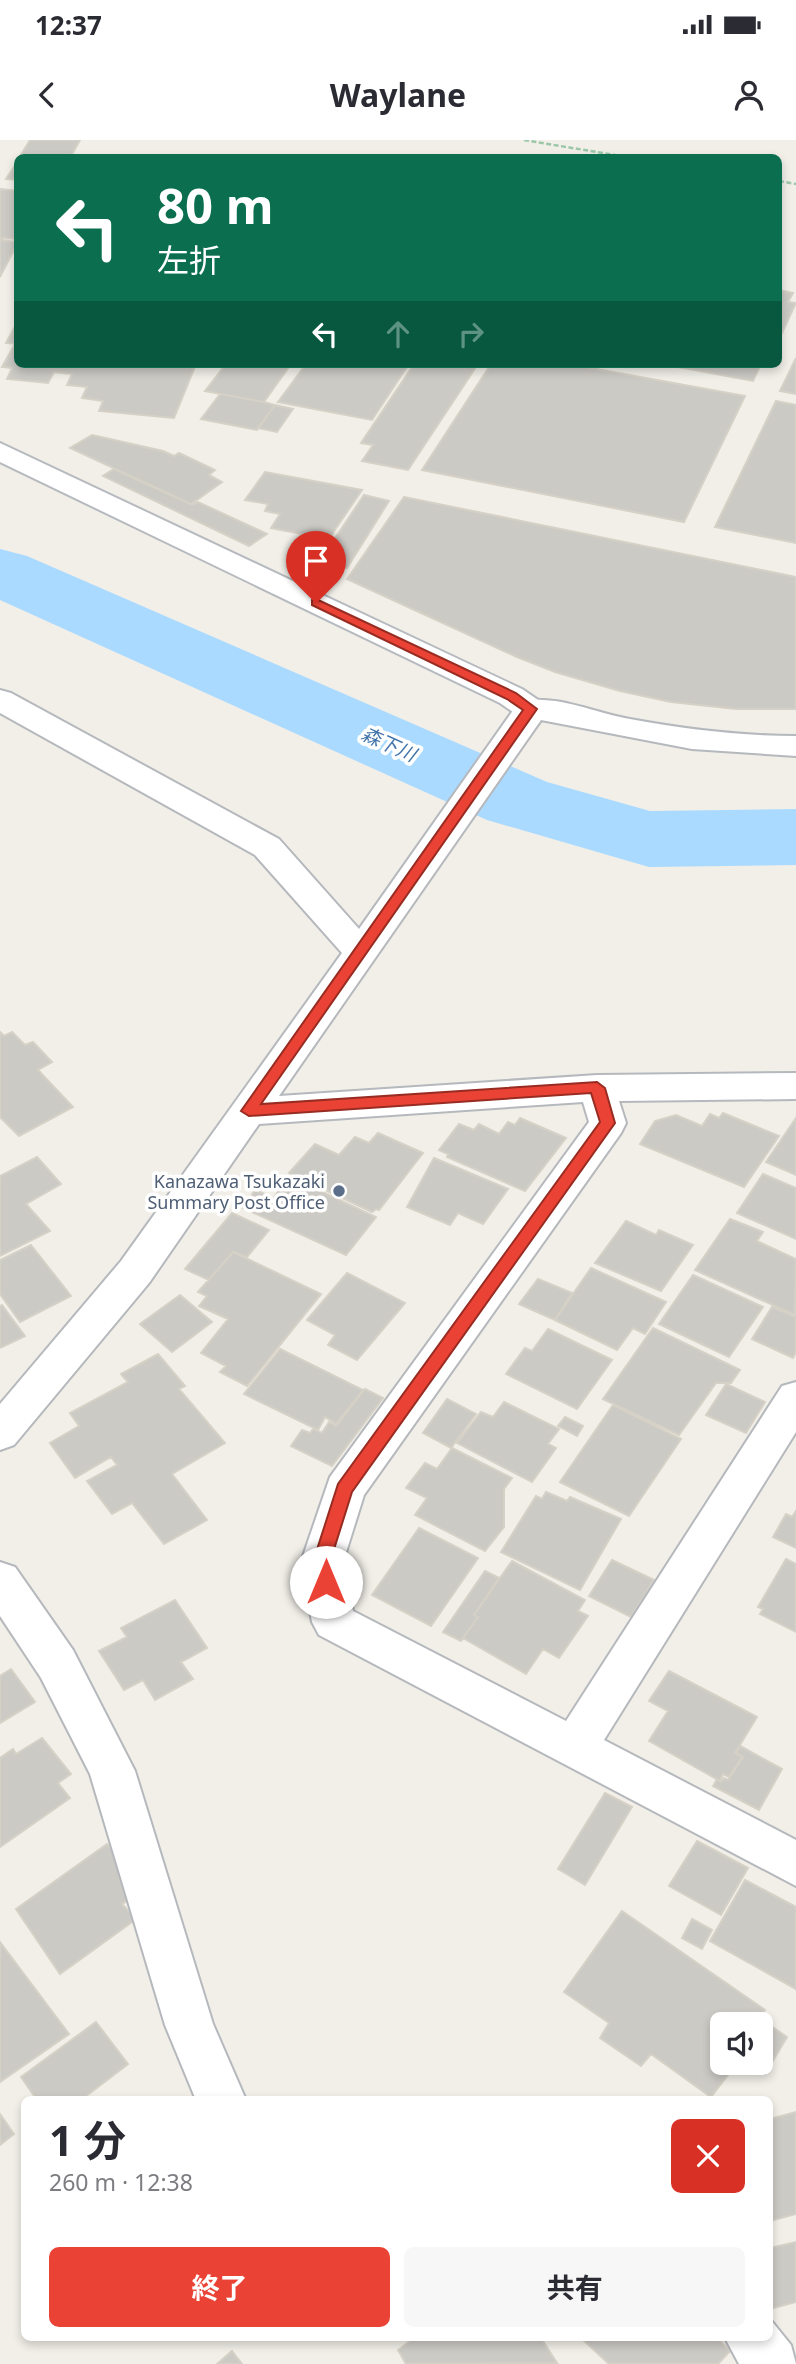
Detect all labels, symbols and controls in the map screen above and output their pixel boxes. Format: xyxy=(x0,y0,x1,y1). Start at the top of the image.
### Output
text: 12:37 xyxy=(35,7,102,43)
text: Waylane xyxy=(330,73,466,116)
icon: back xyxy=(28,76,66,114)
icon: person xyxy=(730,76,768,114)
text: 80 m xyxy=(157,172,274,238)
icon: left xyxy=(42,182,133,273)
text: 左折 xyxy=(157,238,221,281)
icon: left xyxy=(306,315,344,353)
icon: ahead xyxy=(379,315,417,353)
icon: right xyxy=(452,315,490,353)
pin xyxy=(286,531,346,603)
icon: arrive xyxy=(297,542,335,580)
water label: 森下川 xyxy=(358,721,422,768)
place label: Kanazawa Tsukazaki Summary Post Office xyxy=(147,1169,325,1214)
marker: Kanazawa Tsukazaki Summary Post Office xyxy=(331,1183,347,1199)
position arrow xyxy=(289,1545,363,1619)
map controls xyxy=(710,2012,773,2075)
button: sound xyxy=(710,2012,773,2075)
text: 1 分 xyxy=(49,2111,126,2168)
button: close xyxy=(671,2119,745,2193)
text: 260 m · 12:38 xyxy=(49,2166,193,2198)
button: 終了 xyxy=(49,2247,390,2327)
button: 共有 xyxy=(404,2247,745,2327)

